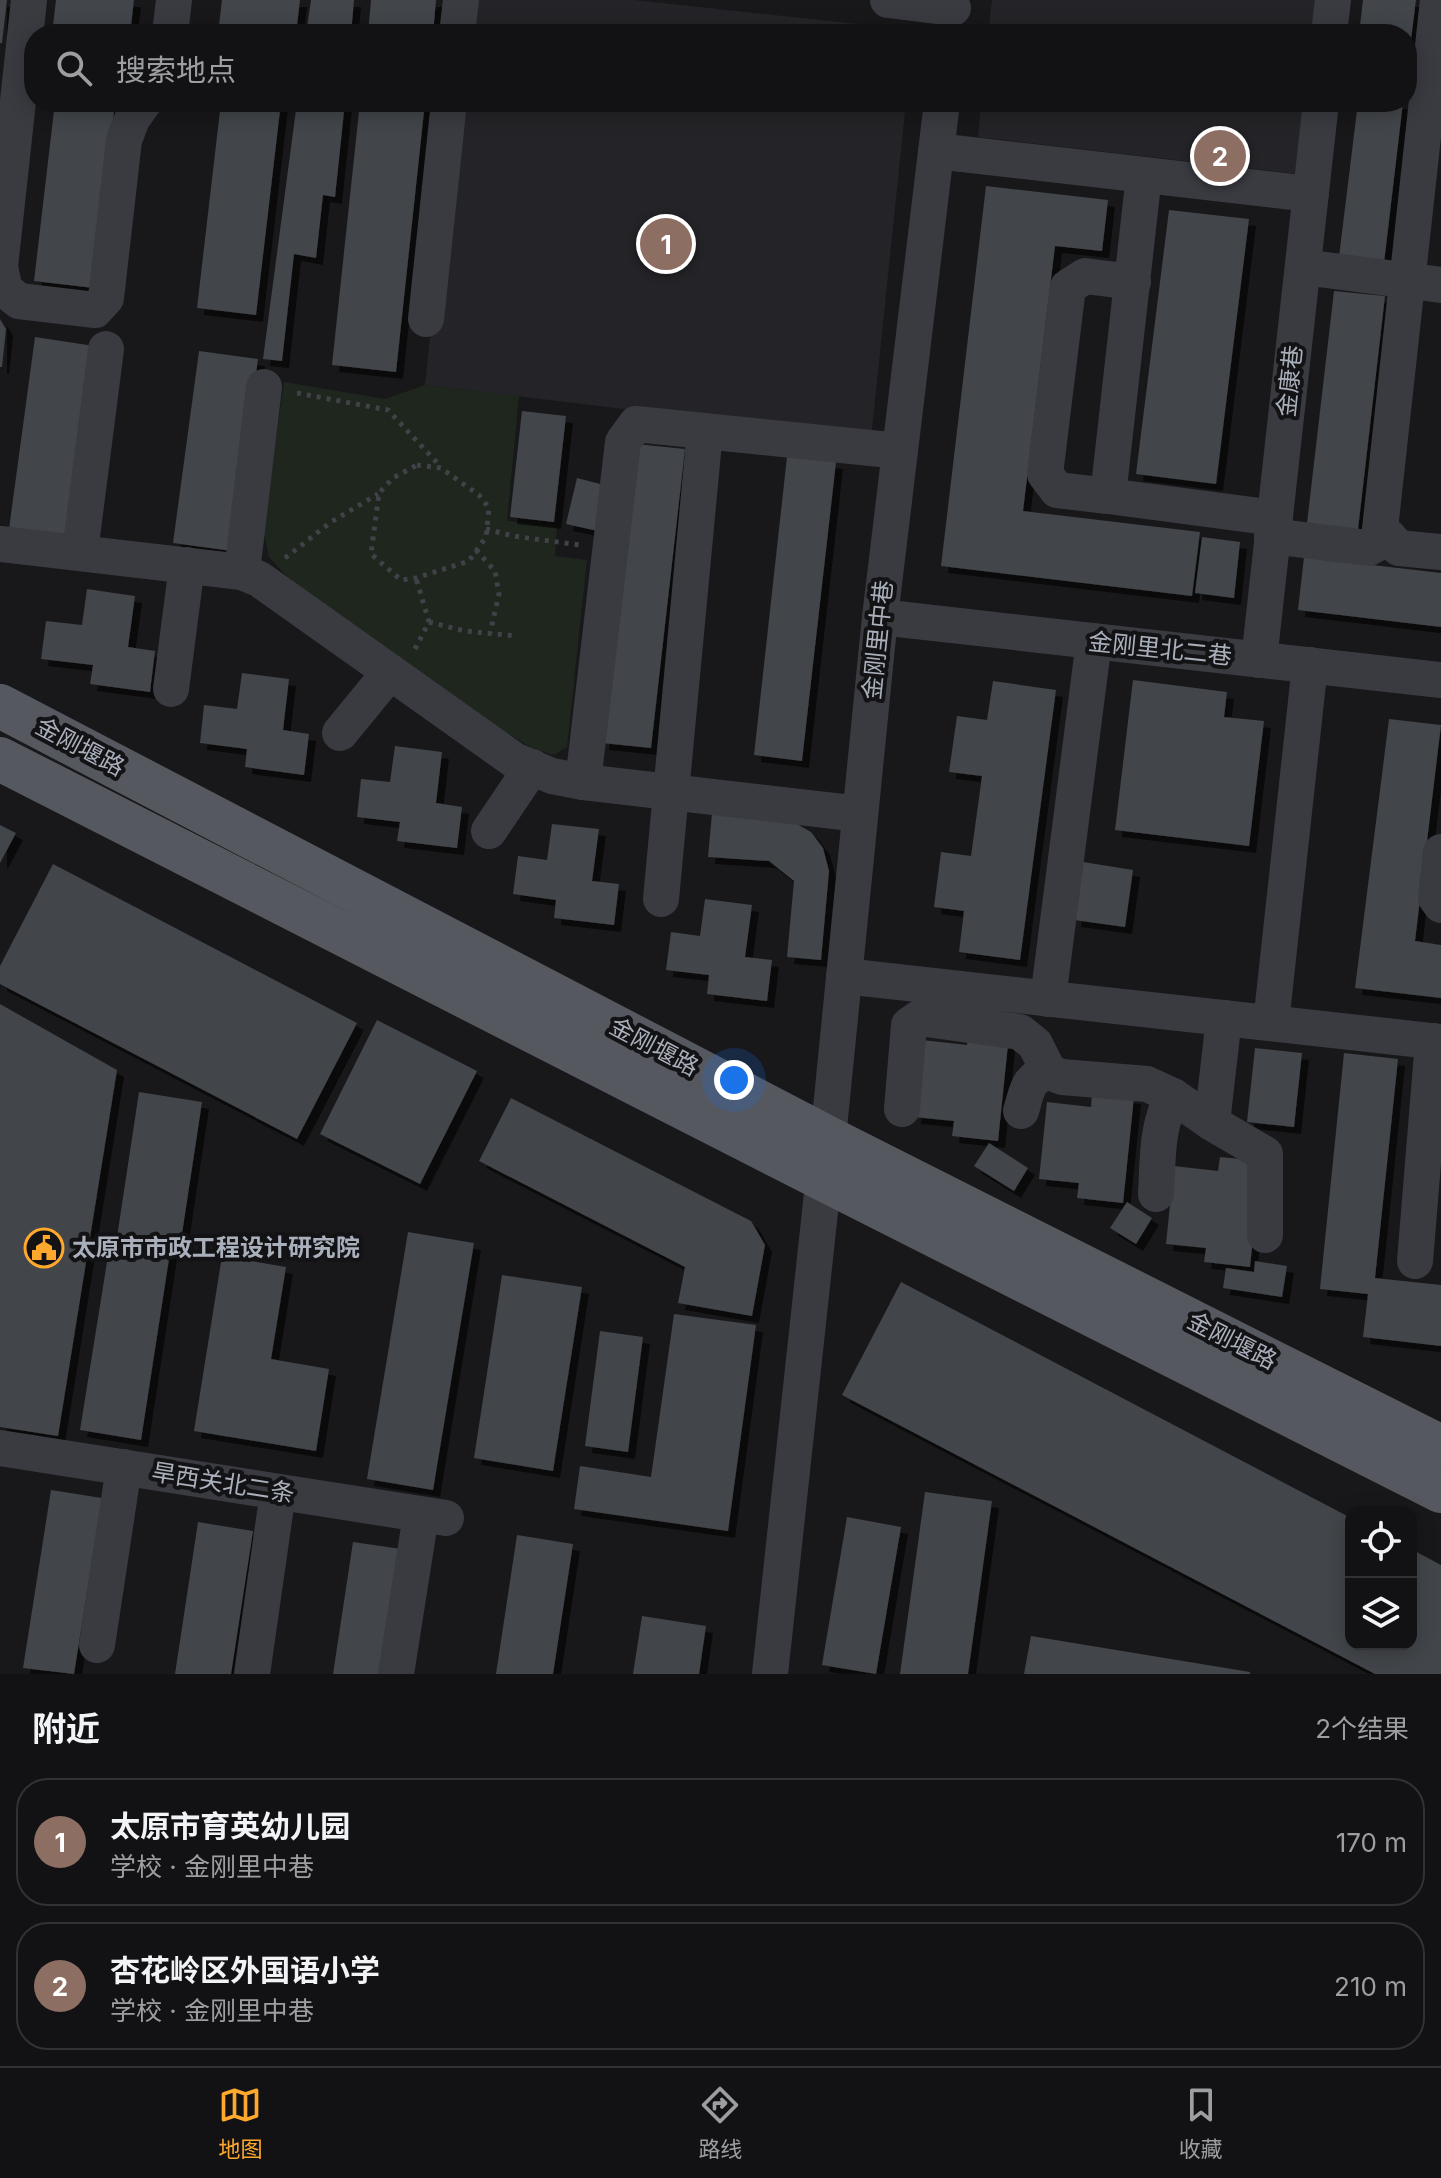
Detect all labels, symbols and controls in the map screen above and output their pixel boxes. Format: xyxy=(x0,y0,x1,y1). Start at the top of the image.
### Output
search box xyxy=(24,24,1417,112)
icon: search xyxy=(52,46,96,90)
text: 搜索地点 xyxy=(116,52,236,88)
pin: 2 xyxy=(1194,126,1246,186)
pin: 1 xyxy=(640,214,692,274)
street label: 金康巷 xyxy=(1271,344,1308,418)
street label: 金刚里中巷 xyxy=(857,579,898,701)
street label: 金刚里北二巷 xyxy=(1087,627,1233,670)
street label: 金刚堰路 xyxy=(31,711,129,782)
street label: 金刚堰路 xyxy=(605,1011,703,1082)
your location xyxy=(714,1060,754,1100)
public building icon: 太原市市政工程设计研究院 xyxy=(23,1227,65,1269)
place label: 太原市市政工程设计研究院 xyxy=(72,1233,360,1262)
street label: 金刚堰路 xyxy=(1183,1306,1282,1375)
street label: 旱西关北二条 xyxy=(150,1457,296,1508)
map controls xyxy=(1345,1506,1417,1650)
button: locate xyxy=(1345,1506,1417,1578)
button: layers xyxy=(1345,1578,1417,1650)
text: 附近 xyxy=(32,1708,100,1749)
text: 2个结果 xyxy=(1315,1713,1409,1744)
text: 太原市育英幼儿园 xyxy=(110,1808,350,1844)
text: 1 xyxy=(54,1827,66,1858)
text: 170 m xyxy=(1336,1827,1407,1858)
text: 学校 · 金刚里中巷 xyxy=(110,1851,314,1882)
text: 杏花岭区外国语小学 xyxy=(110,1952,380,1988)
text: 2 xyxy=(52,1971,68,2002)
text: 210 m xyxy=(1334,1971,1407,2002)
text: 学校 · 金刚里中巷 xyxy=(110,1995,314,2026)
tab: 地图 xyxy=(218,2083,262,2163)
tab: 路线 xyxy=(698,2083,743,2163)
tab: 收藏 xyxy=(1179,2083,1223,2163)

